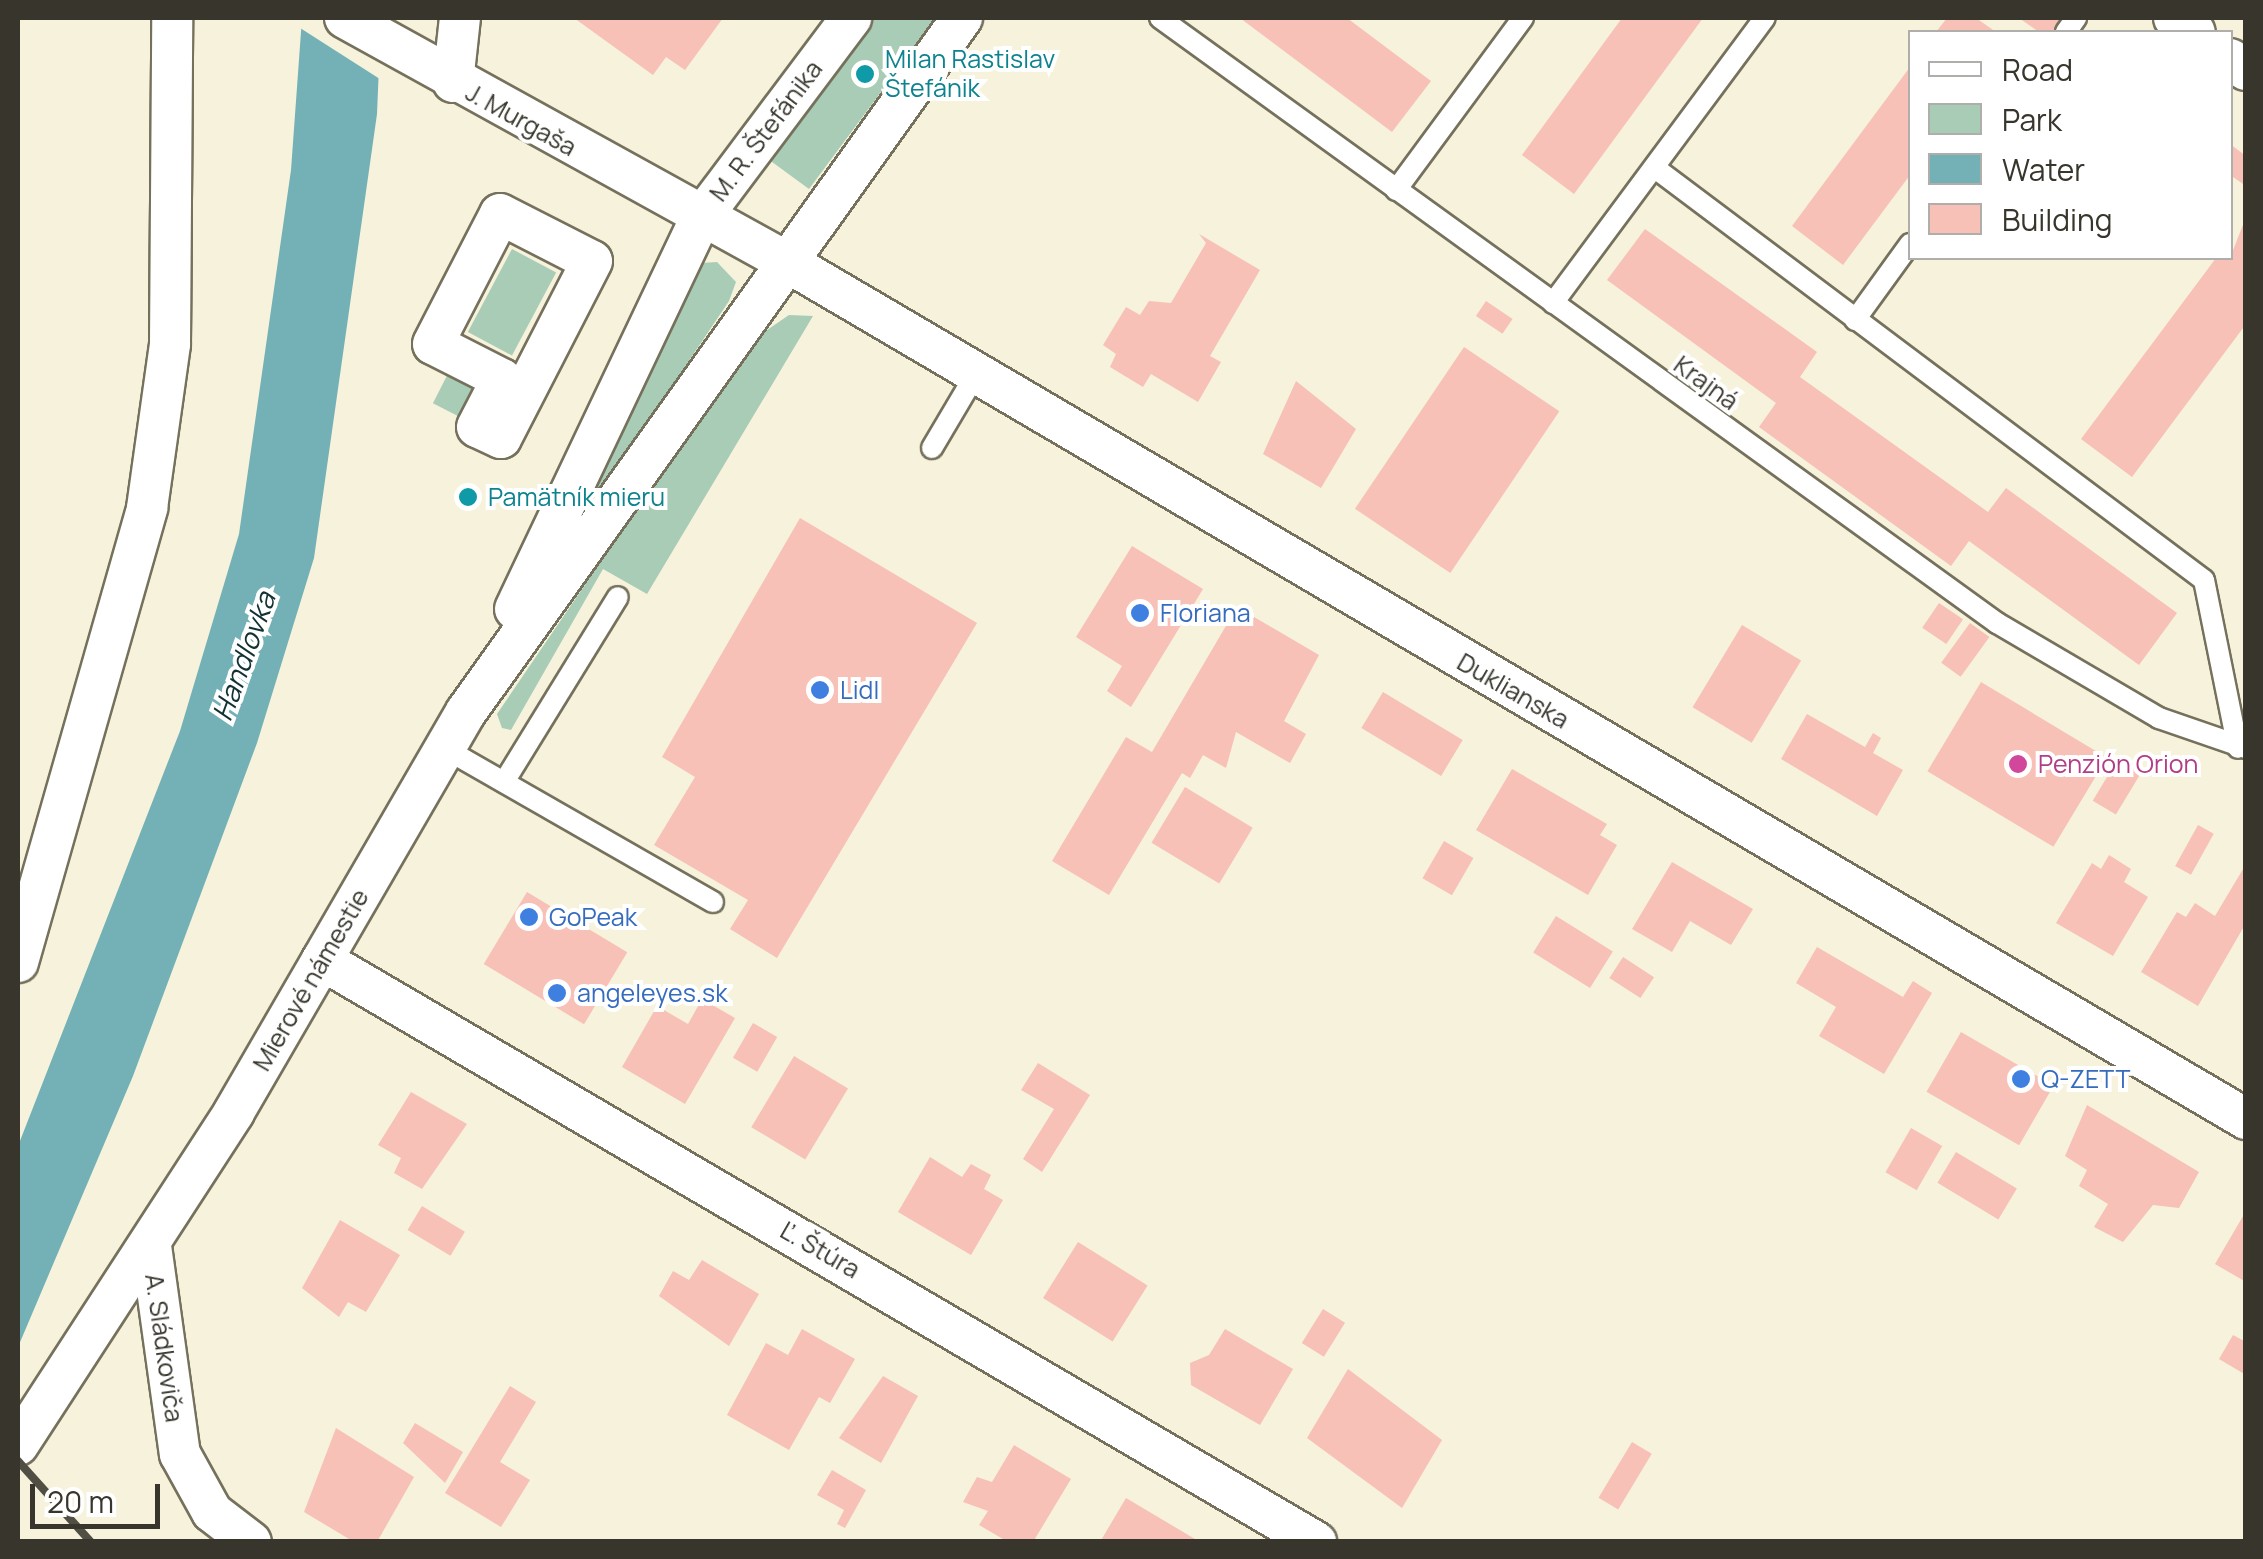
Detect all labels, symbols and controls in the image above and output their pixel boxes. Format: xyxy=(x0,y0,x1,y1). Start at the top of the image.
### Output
legend xyxy=(1908,30,2233,260)
place label: Milan Rastislav Štefánik xyxy=(885,45,1055,104)
text: Road xyxy=(2002,49,2073,90)
street label: M. R. Štefánika xyxy=(703,55,829,207)
marker: Milan Rastislav Štefánik xyxy=(854,63,876,85)
street label: J. Murgaša xyxy=(460,77,582,163)
text: Park xyxy=(2002,99,2062,140)
text: Water xyxy=(2002,149,2085,190)
text: Building xyxy=(2002,199,2113,240)
street label: Krajná xyxy=(1668,350,1744,416)
place label: Pamätník mieru xyxy=(488,482,665,512)
marker: Pamätník mieru xyxy=(457,486,479,508)
water label: Handlovka xyxy=(204,587,282,725)
place label: Floriana xyxy=(1160,598,1251,628)
marker: Floriana xyxy=(1129,602,1151,624)
street label: Duklianska xyxy=(1452,647,1574,735)
place label: Lidl xyxy=(840,675,879,705)
marker: Lidl xyxy=(809,679,831,701)
place label: Penzión Orion xyxy=(2038,749,2198,779)
marker: Penzión Orion xyxy=(2007,753,2029,775)
street label: Mierové námestie xyxy=(247,884,375,1076)
place label: GoPeak xyxy=(549,902,637,932)
marker: GoPeak xyxy=(518,906,540,928)
place label: angeleyes.sk xyxy=(577,978,728,1008)
marker: angeleyes.sk xyxy=(546,982,568,1004)
place label: Q-ZETT xyxy=(2041,1064,2131,1094)
marker: Q-ZETT xyxy=(2010,1068,2032,1090)
street label: Ľ. Štúra xyxy=(775,1215,865,1285)
street label: A. Sládkoviča xyxy=(139,1272,189,1424)
scale bar xyxy=(35,1464,165,1526)
text: 20 m xyxy=(47,1481,114,1522)

